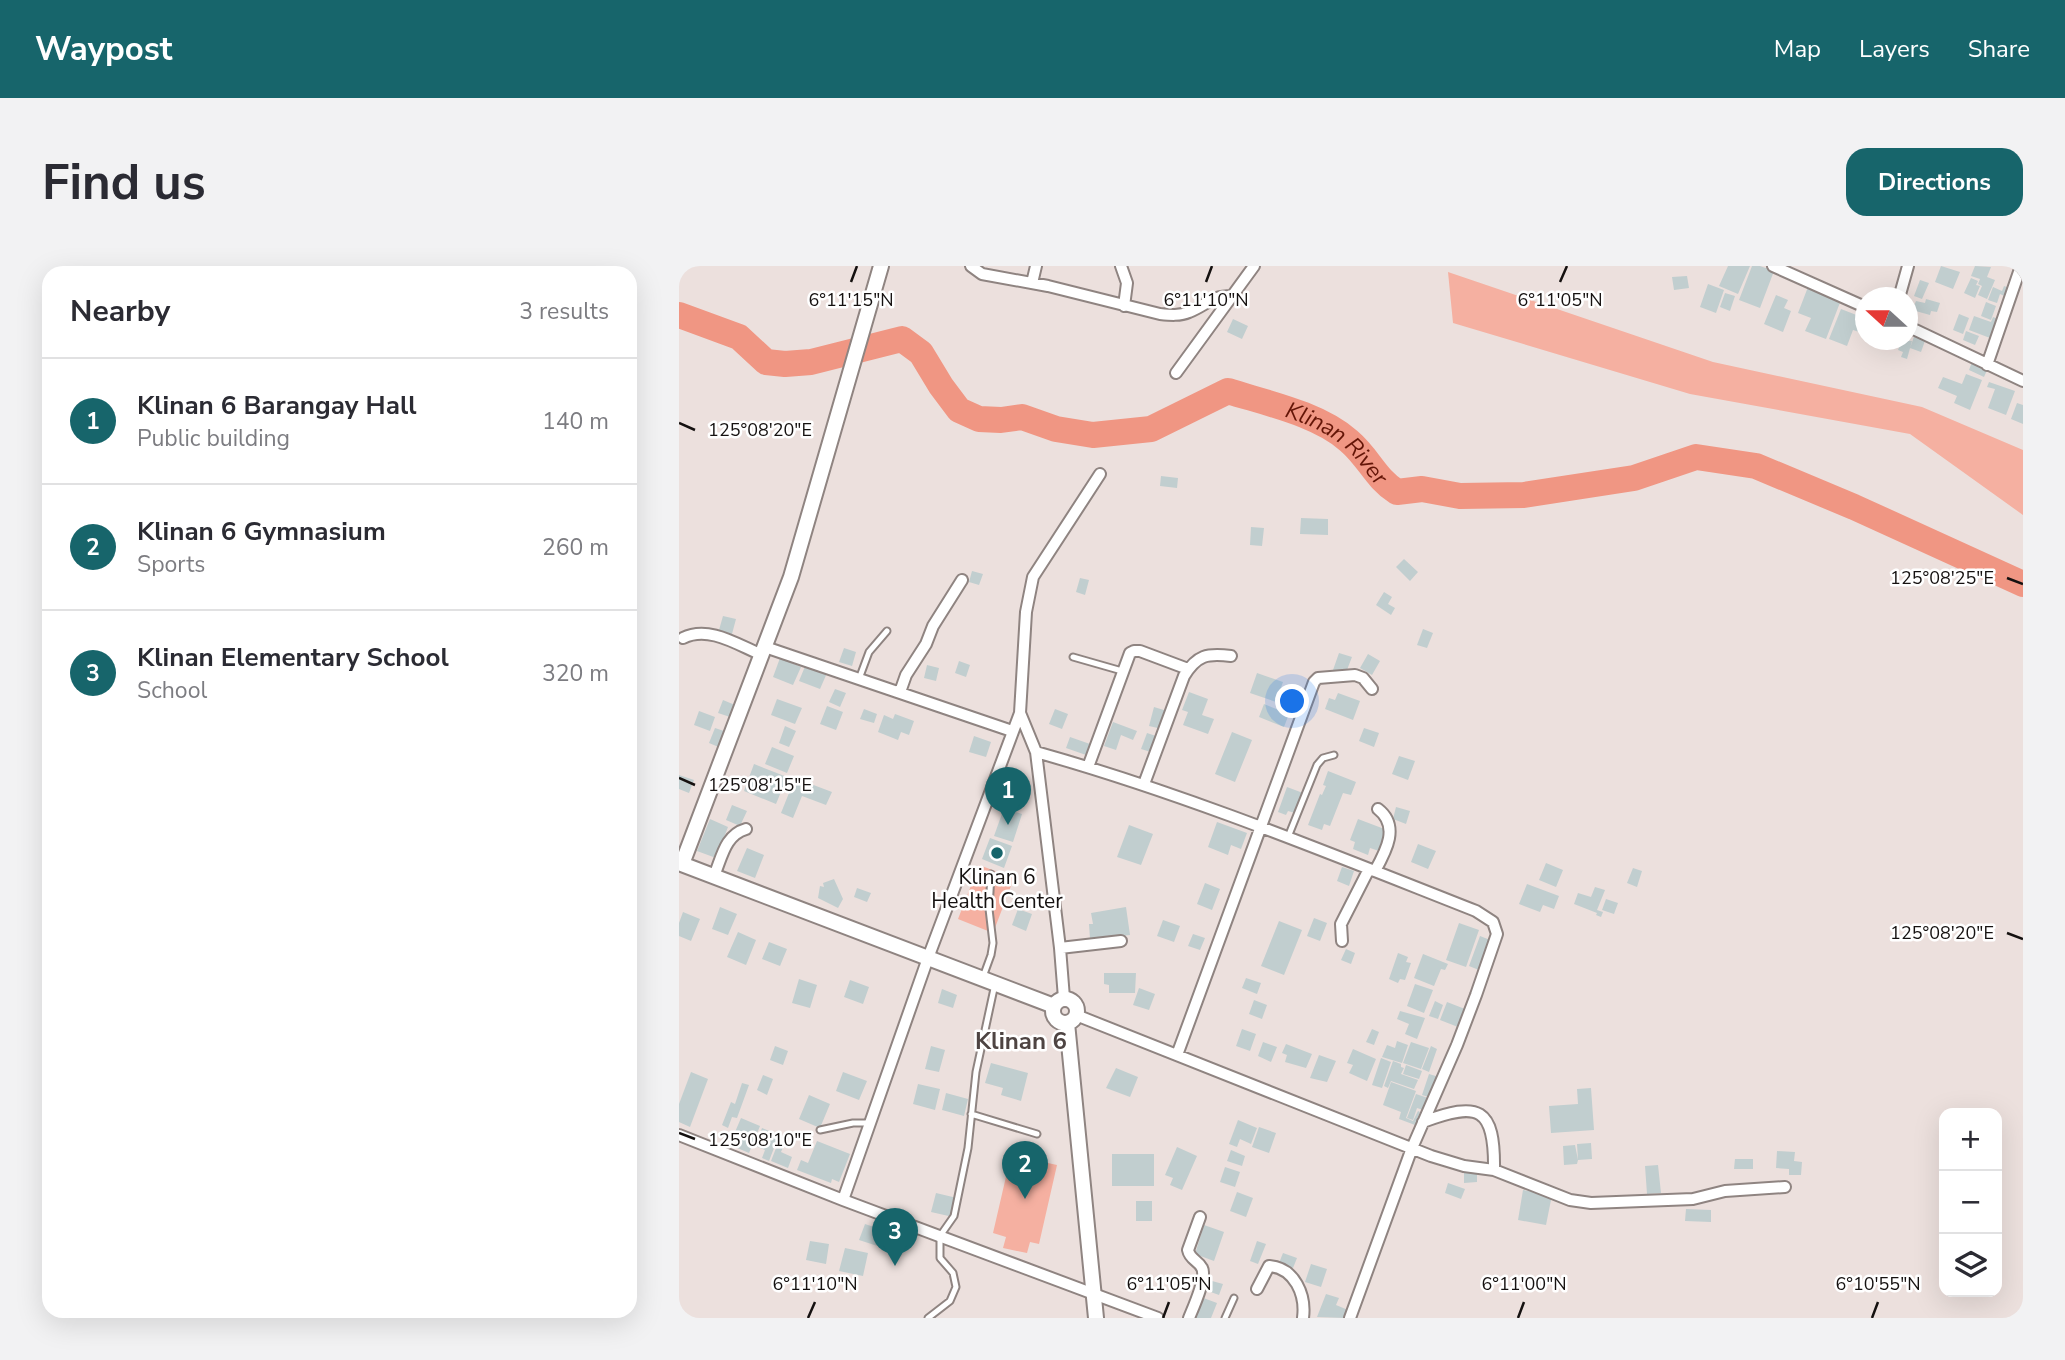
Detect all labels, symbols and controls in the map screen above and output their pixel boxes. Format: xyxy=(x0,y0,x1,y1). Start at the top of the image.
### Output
text: Waypost xyxy=(35,27,172,72)
text: Map xyxy=(1774,33,1821,65)
text: Layers xyxy=(1859,33,1930,65)
text: Share xyxy=(1968,33,2030,65)
button: Directions xyxy=(1846,148,2023,216)
text: Find us xyxy=(42,149,206,216)
north arrow xyxy=(1855,287,1918,350)
text: 6°11'15"N xyxy=(808,288,894,312)
text: 6°11'10"N xyxy=(1163,288,1249,312)
text: 6°11'05"N xyxy=(1517,288,1603,312)
text: Nearby xyxy=(70,291,170,332)
text: 3 results xyxy=(519,296,609,327)
text: Klinan 6 Barangay Hall xyxy=(137,388,416,423)
water label: Klinan River xyxy=(1282,394,1396,492)
text: 1 xyxy=(86,406,100,437)
text: 140 m xyxy=(542,406,609,437)
text: 125°08'20"E xyxy=(708,418,812,442)
text: Public building xyxy=(137,423,290,454)
text: Klinan 6 Gymnasium xyxy=(137,514,386,549)
text: 2 xyxy=(86,532,100,563)
text: 260 m xyxy=(542,532,609,563)
text: Sports xyxy=(137,549,205,580)
text: 125°08'25"E xyxy=(1890,566,1994,590)
text: Klinan Elementary School xyxy=(137,640,449,675)
text: 3 xyxy=(86,658,100,689)
text: 320 m xyxy=(542,658,609,689)
text: School xyxy=(137,675,207,706)
your location xyxy=(1275,684,1309,718)
pin: 1 xyxy=(985,767,1031,825)
text: 125°08'15"E xyxy=(708,773,812,797)
marker: Klinan 6 Health Center xyxy=(989,845,1005,861)
place label: Klinan 6 Health Center xyxy=(931,863,1063,915)
text: 125°08'20"E xyxy=(1890,921,1994,945)
district label: Klinan 6 xyxy=(975,1025,1067,1057)
map controls xyxy=(1939,1108,2002,1297)
button: + xyxy=(1939,1108,2002,1171)
text: 125°08'10"E xyxy=(708,1128,812,1152)
pin: 2 xyxy=(1002,1141,1048,1199)
button: − xyxy=(1939,1171,2002,1234)
pin: 3 xyxy=(872,1208,918,1266)
button: layers xyxy=(1939,1234,2002,1297)
text: 6°11'10"N xyxy=(772,1272,858,1296)
text: 6°11'05"N xyxy=(1126,1272,1212,1296)
text: 6°11'00"N xyxy=(1481,1272,1567,1296)
text: 6°10'55"N xyxy=(1835,1272,1921,1296)

